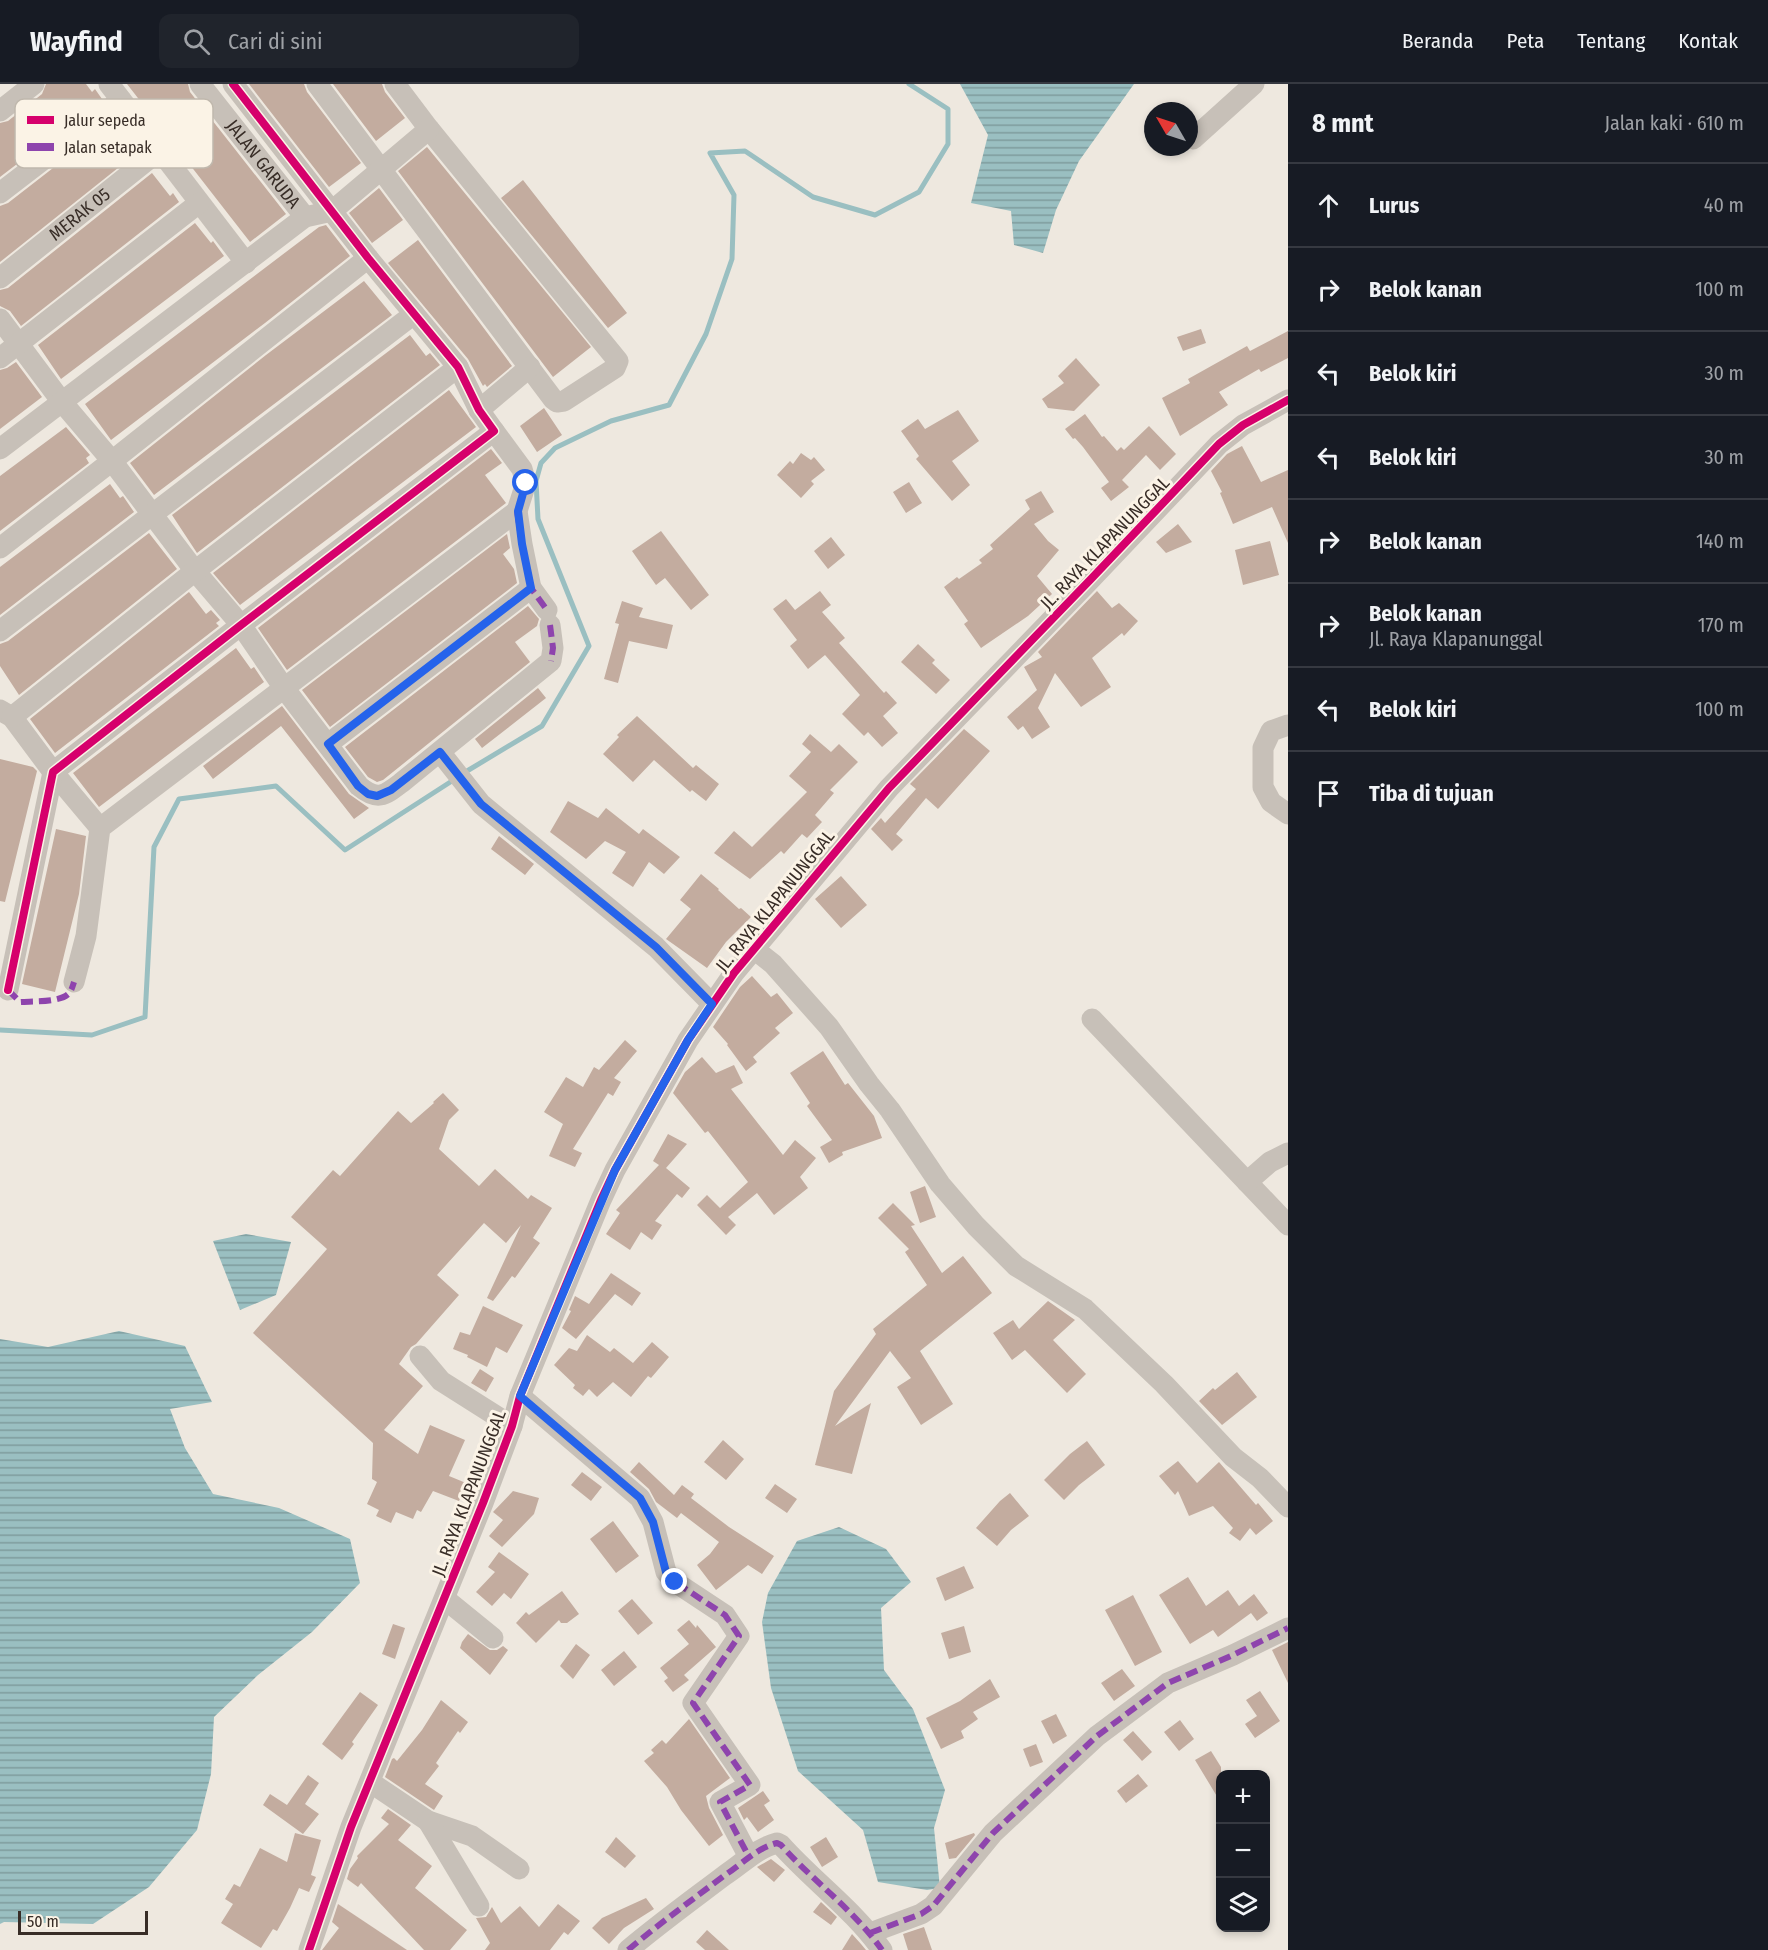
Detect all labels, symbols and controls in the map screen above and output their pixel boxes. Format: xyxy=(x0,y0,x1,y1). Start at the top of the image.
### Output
search box xyxy=(159,14,579,68)
text: Wayfind xyxy=(30,25,123,58)
icon: search xyxy=(180,25,213,58)
text: Cari di sini xyxy=(228,28,323,55)
text: Beranda xyxy=(1402,28,1474,54)
text: Peta xyxy=(1507,28,1544,54)
text: Tentang xyxy=(1577,28,1645,54)
text: Kontak xyxy=(1678,28,1738,54)
legend xyxy=(15,99,213,168)
north arrow xyxy=(1144,102,1198,156)
text: 8 mnt xyxy=(1312,108,1374,139)
text: Jalur sepeda xyxy=(64,111,146,130)
text: Jalan kaki · 610 m xyxy=(1605,111,1744,135)
street label: JALAN GARUDA xyxy=(221,115,305,213)
text: Jalan setapak xyxy=(64,138,152,157)
street label: MERAK 05 xyxy=(45,183,115,245)
icon: ahead xyxy=(1312,189,1345,222)
text: Lurus xyxy=(1369,192,1419,219)
text: 40 m xyxy=(1704,193,1744,217)
icon: right xyxy=(1312,273,1345,306)
text: Belok kanan xyxy=(1369,276,1482,303)
text: 100 m xyxy=(1695,277,1744,301)
icon: left xyxy=(1312,357,1345,390)
text: Belok kiri xyxy=(1369,360,1457,387)
text: 30 m xyxy=(1704,361,1744,385)
icon: left xyxy=(1312,441,1345,474)
text: Belok kiri xyxy=(1369,444,1457,471)
text: 30 m xyxy=(1704,445,1744,469)
route start xyxy=(512,469,538,495)
street label: JL. RAYA KLAPANUNGGAL xyxy=(1036,472,1174,614)
icon: right xyxy=(1312,525,1345,558)
text: Belok kanan xyxy=(1369,528,1482,555)
text: 140 m xyxy=(1696,529,1744,553)
text: Belok kanan xyxy=(1369,600,1482,627)
icon: right xyxy=(1312,609,1345,642)
text: 170 m xyxy=(1698,613,1744,637)
text: Jl. Raya Klapanunggal xyxy=(1369,627,1543,651)
icon: left xyxy=(1312,693,1345,726)
text: Belok kiri xyxy=(1369,696,1457,723)
text: 100 m xyxy=(1695,697,1744,721)
icon: arrive xyxy=(1312,777,1345,810)
text: Tiba di tujuan xyxy=(1369,780,1494,807)
street label: JL. RAYA KLAPANUNGGAL xyxy=(711,826,839,976)
street label: JL. RAYA KLAPANUNGGAL xyxy=(427,1407,511,1579)
route end xyxy=(661,1568,687,1594)
map controls xyxy=(1216,1770,1270,1932)
button: + xyxy=(1216,1770,1270,1824)
button: − xyxy=(1216,1824,1270,1878)
button: layers xyxy=(1216,1878,1270,1932)
scale bar xyxy=(18,1908,148,1936)
text: 50 m xyxy=(27,1912,59,1931)

